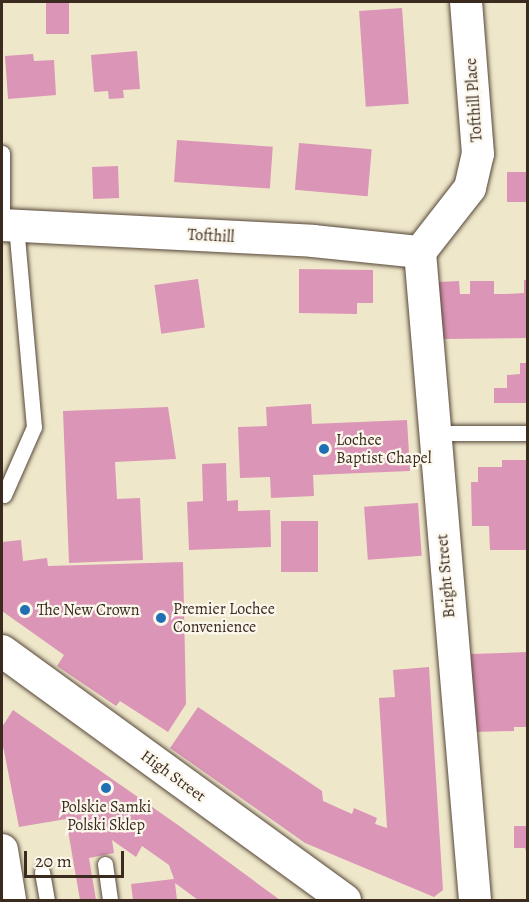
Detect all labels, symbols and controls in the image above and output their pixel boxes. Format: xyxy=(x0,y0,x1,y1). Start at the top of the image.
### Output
street label: Tofthill Place xyxy=(461,57,487,143)
street label: Tofthill xyxy=(187,225,235,247)
place label: Lochee Baptist Chapel xyxy=(336,430,432,468)
marker: Lochee Baptist Chapel xyxy=(317,442,331,456)
street label: Bright Street xyxy=(433,533,459,619)
place label: Premier Lochee Convenience xyxy=(173,599,275,637)
place label: The New Crown xyxy=(37,600,139,620)
marker: The New Crown xyxy=(18,603,32,617)
marker: Premier Lochee Convenience xyxy=(154,611,168,625)
street label: High Street xyxy=(137,746,209,806)
marker: Polskie Samki Polski Sklep xyxy=(99,781,113,795)
place label: Polskie Samki Polski Sklep xyxy=(61,797,151,835)
scale bar xyxy=(27,839,128,877)
text: 20 m xyxy=(35,849,72,873)

